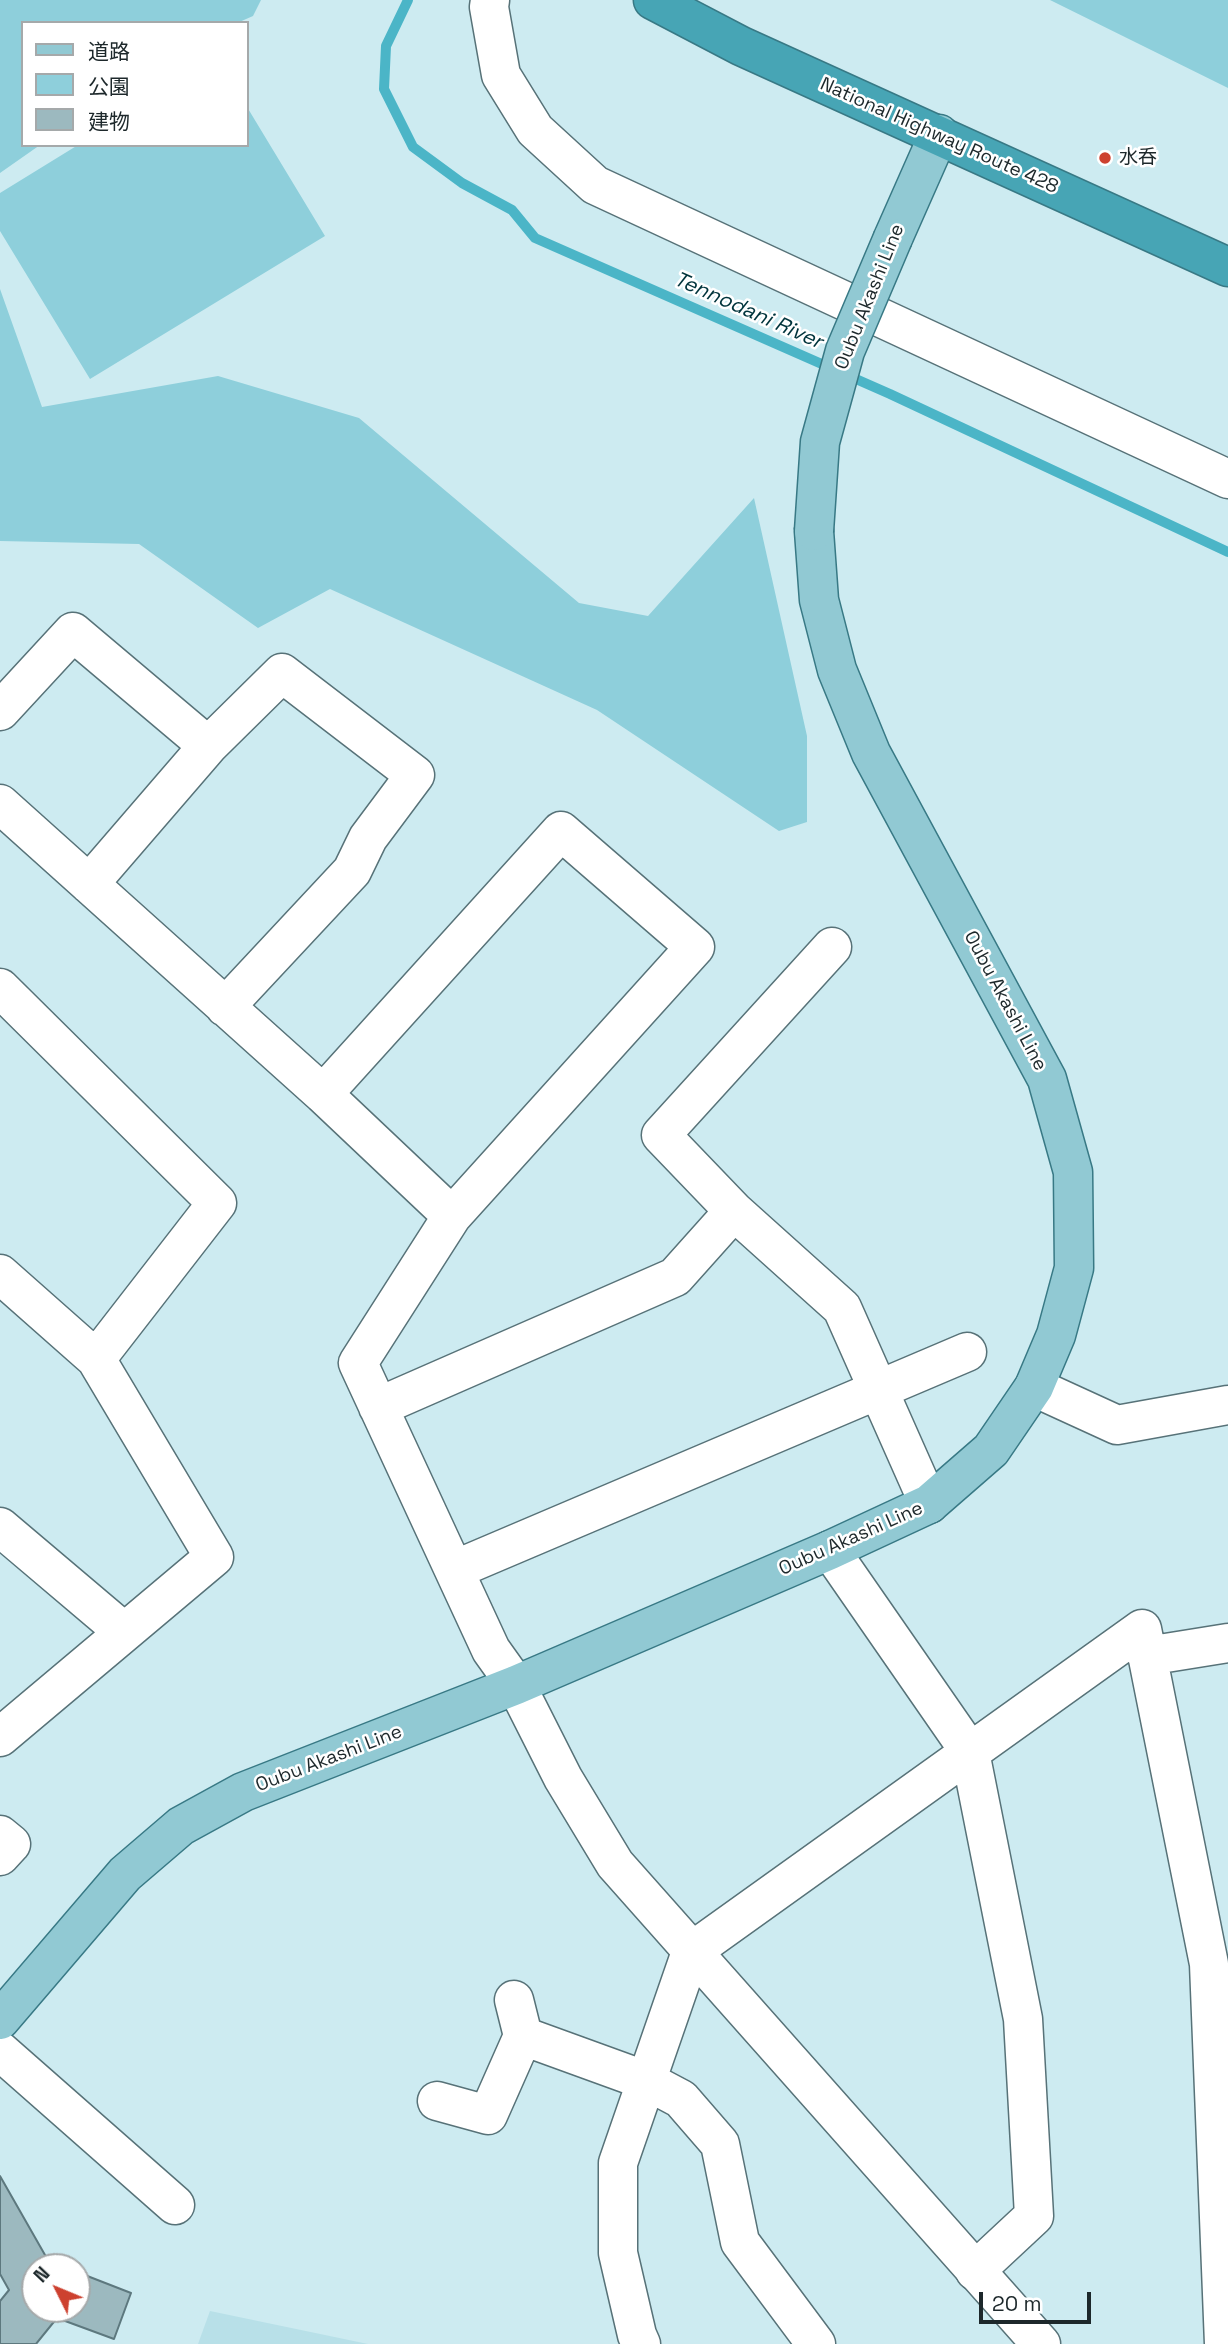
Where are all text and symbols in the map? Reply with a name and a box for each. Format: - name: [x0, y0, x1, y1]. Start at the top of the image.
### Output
- legend: [21, 21, 248, 147]
- text: 道路: [88, 38, 130, 65]
- text: 公園: [88, 73, 130, 100]
- street label: National Highway Route 428: [816, 73, 1062, 199]
- text: 建物: [88, 108, 130, 135]
- place label: 水呑: [1119, 147, 1157, 169]
- marker: 水呑: [1097, 150, 1113, 166]
- street label: Oubu Akashi Line: [830, 221, 910, 373]
- water label: Tennodani River: [670, 267, 826, 355]
- street label: Oubu Akashi Line: [959, 927, 1051, 1075]
- street label: Oubu Akashi Line: [776, 1497, 926, 1581]
- street label: Oubu Akashi Line: [253, 1721, 405, 1797]
- north arrow: [21, 2253, 91, 2323]
- text: N: [28, 2262, 55, 2288]
- scale bar: [983, 2278, 1095, 2322]
- text: 20 m: [992, 2290, 1042, 2317]

